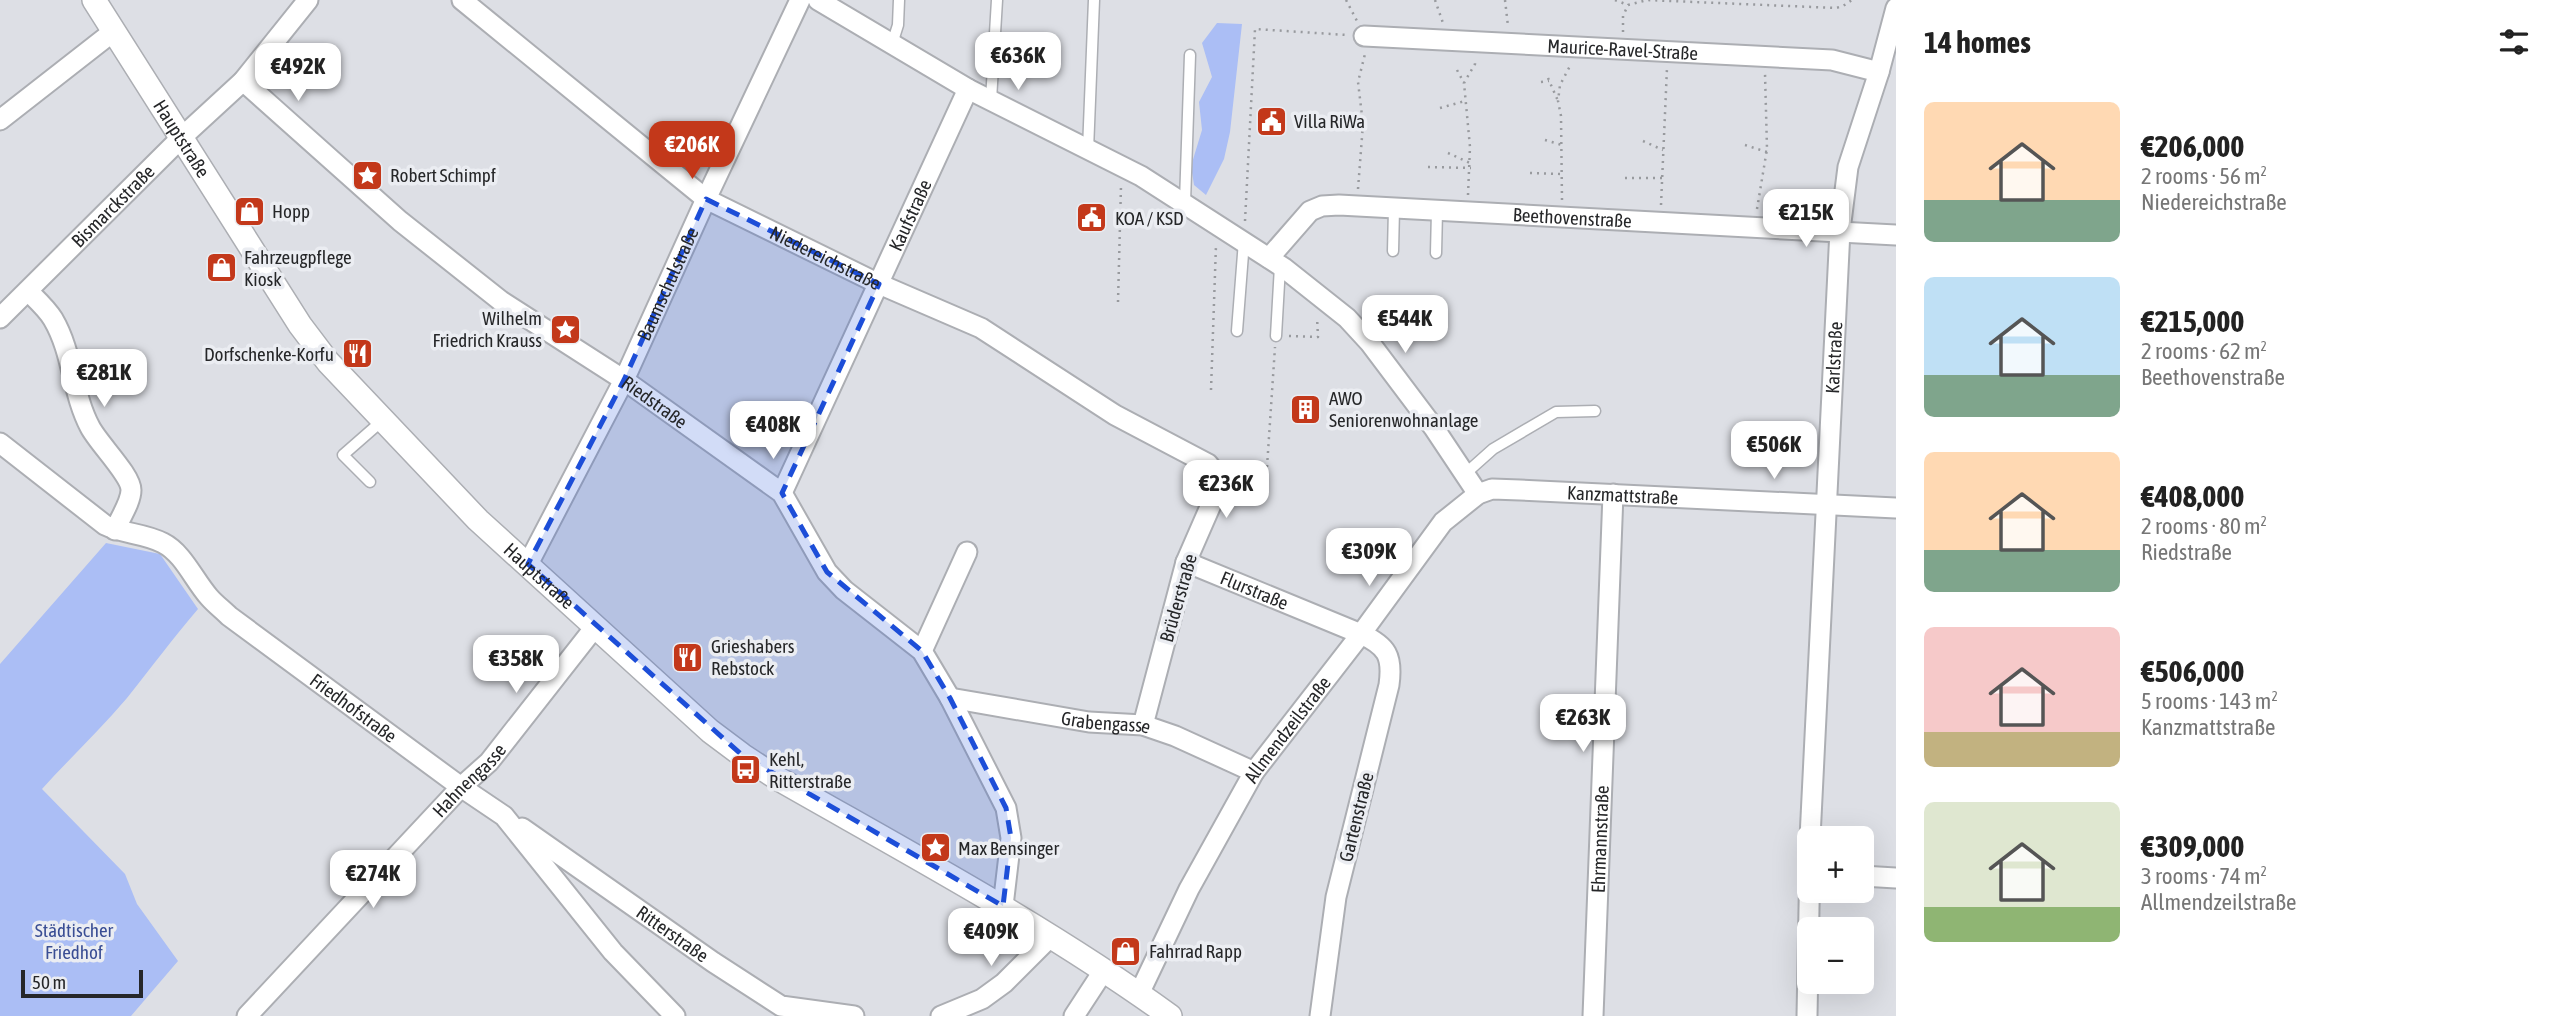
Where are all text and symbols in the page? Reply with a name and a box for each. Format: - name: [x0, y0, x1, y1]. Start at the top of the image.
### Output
- icon: filters: [2495, 23, 2533, 61]
- text: 14 homes: [1924, 25, 2031, 59]
- pin: €636K: [969, 32, 1067, 92]
- street label: Maurice-Ravel-Straße: [1547, 34, 1699, 64]
- text: €636K: [991, 42, 1045, 68]
- pin: €492K: [249, 43, 347, 103]
- text: €492K: [271, 53, 325, 79]
- street label: Hauptstraße: [149, 96, 214, 181]
- public building icon: Villa RiWa: [1254, 104, 1288, 138]
- place label: Villa RiWa: [1294, 110, 1365, 132]
- pin: €206K: [643, 122, 741, 181]
- text: €206,000: [2141, 129, 2244, 163]
- icon: home: [1980, 130, 2064, 214]
- text: €206K: [665, 131, 719, 157]
- place icon: Robert Schimpf: [350, 158, 384, 192]
- street label: Bismarckstraße: [67, 160, 159, 252]
- text: 2 rooms · 56 m²: [2141, 163, 2267, 189]
- place label: Robert Schimpf: [390, 164, 496, 186]
- street label: Kaufstraße: [884, 176, 936, 254]
- text: Niedereichstraße: [2141, 189, 2287, 215]
- pin: €215K: [1757, 190, 1855, 249]
- shop icon: Hopp: [232, 194, 266, 228]
- text: €215K: [1779, 199, 1833, 225]
- place label: Hopp: [272, 200, 310, 222]
- public building icon: KOA / KSD: [1075, 201, 1109, 235]
- street label: Beethovenstraße: [1512, 203, 1632, 232]
- place label: KOA / KSD: [1115, 207, 1184, 229]
- street label: Niedereichstraße: [767, 221, 884, 294]
- street label: Baumschulstraße: [632, 224, 703, 344]
- place label: Fahrzeugpflege Kiosk: [244, 246, 352, 290]
- shop icon: Fahrzeugpflege Kiosk: [204, 251, 238, 285]
- pin: €544K: [1356, 296, 1454, 355]
- text: €215,000: [2141, 304, 2244, 338]
- text: €544K: [1378, 305, 1432, 331]
- icon: home: [1980, 305, 2064, 389]
- place label: Wilhelm Friedrich Krauss: [432, 307, 542, 351]
- place icon: Wilhelm Friedrich Krauss: [548, 312, 582, 346]
- street label: Karlstraße: [1821, 321, 1846, 394]
- restaurant icon: Dorfschenke-Korfu: [340, 337, 374, 371]
- text: 2 rooms · 62 m²: [2141, 338, 2267, 364]
- place label: Dorfschenke-Korfu: [204, 343, 334, 365]
- pin: €281K: [55, 350, 153, 409]
- text: €281K: [77, 359, 131, 385]
- text: Beethovenstraße: [2141, 364, 2285, 390]
- street label: Riedstraße: [618, 371, 692, 433]
- place label: AWO Seniorenwohnanlage: [1329, 387, 1478, 431]
- building icon: AWO Seniorenwohnanlage: [1289, 392, 1323, 426]
- pin: €408K: [724, 402, 822, 461]
- text: €408K: [746, 411, 800, 437]
- pin: €506K: [1725, 421, 1823, 481]
- text: €506K: [1747, 431, 1801, 457]
- pin: €236K: [1177, 461, 1275, 520]
- text: €236K: [1199, 470, 1253, 496]
- text: €408,000: [2141, 479, 2244, 513]
- icon: home: [1980, 480, 2064, 564]
- street label: Kanzmattstraße: [1567, 481, 1679, 509]
- text: 2 rooms · 80 m²: [2141, 513, 2267, 539]
- pin: €309K: [1320, 528, 1418, 588]
- street label: Hauptstraße: [500, 538, 579, 613]
- text: €309K: [1342, 538, 1396, 564]
- text: Riedstraße: [2141, 539, 2232, 565]
- street label: Brüderstraße: [1155, 551, 1201, 645]
- street label: Flurstraße: [1217, 566, 1292, 614]
- place label: Grieshabers Rebstock: [711, 635, 795, 679]
- pin: €358K: [467, 636, 565, 695]
- restaurant icon: Grieshabers Rebstock: [671, 640, 705, 674]
- text: €358K: [489, 645, 543, 671]
- text: €506,000: [2141, 654, 2244, 688]
- icon: home: [1980, 655, 2064, 739]
- street label: Friedhofstraße: [306, 669, 401, 747]
- street label: Allmendzeilstraße: [1239, 672, 1335, 786]
- text: 5 rooms · 143 m²: [2141, 688, 2278, 714]
- pin: €263K: [1534, 694, 1632, 754]
- text: €263K: [1556, 704, 1610, 730]
- street label: Grabengasse: [1060, 706, 1154, 738]
- text: Kanzmattstraße: [2141, 714, 2275, 740]
- street label: Hahnengasse: [428, 739, 510, 821]
- place label: Kehl, Ritterstraße: [769, 748, 852, 792]
- bus stop icon: Kehl, Ritterstraße: [729, 753, 763, 787]
- street label: Gartenstraße: [1334, 770, 1378, 864]
- street label: Ehrmannstraße: [1587, 785, 1613, 893]
- map controls: [1797, 826, 1874, 994]
- button: +: [1797, 826, 1874, 903]
- text: €309,000: [2141, 829, 2244, 863]
- icon: home: [1980, 830, 2064, 914]
- place icon: Max Bensinger: [918, 831, 952, 865]
- place label: Max Bensinger: [958, 837, 1059, 859]
- pin: €274K: [324, 850, 422, 910]
- text: €274K: [346, 860, 400, 886]
- text: 3 rooms · 74 m²: [2141, 863, 2267, 889]
- text: Allmendzeilstraße: [2141, 889, 2296, 915]
- street label: Ritterstraße: [632, 901, 713, 966]
- pin: €409K: [942, 908, 1040, 968]
- button: −: [1797, 917, 1874, 994]
- text: €409K: [964, 918, 1018, 944]
- park label: Städtischer Friedhof: [35, 919, 114, 963]
- shop icon: Fahrrad Rapp: [1109, 934, 1143, 968]
- place label: Fahrrad Rapp: [1149, 940, 1242, 962]
- scale bar: [21, 967, 144, 999]
- text: 50 m: [32, 971, 66, 993]

